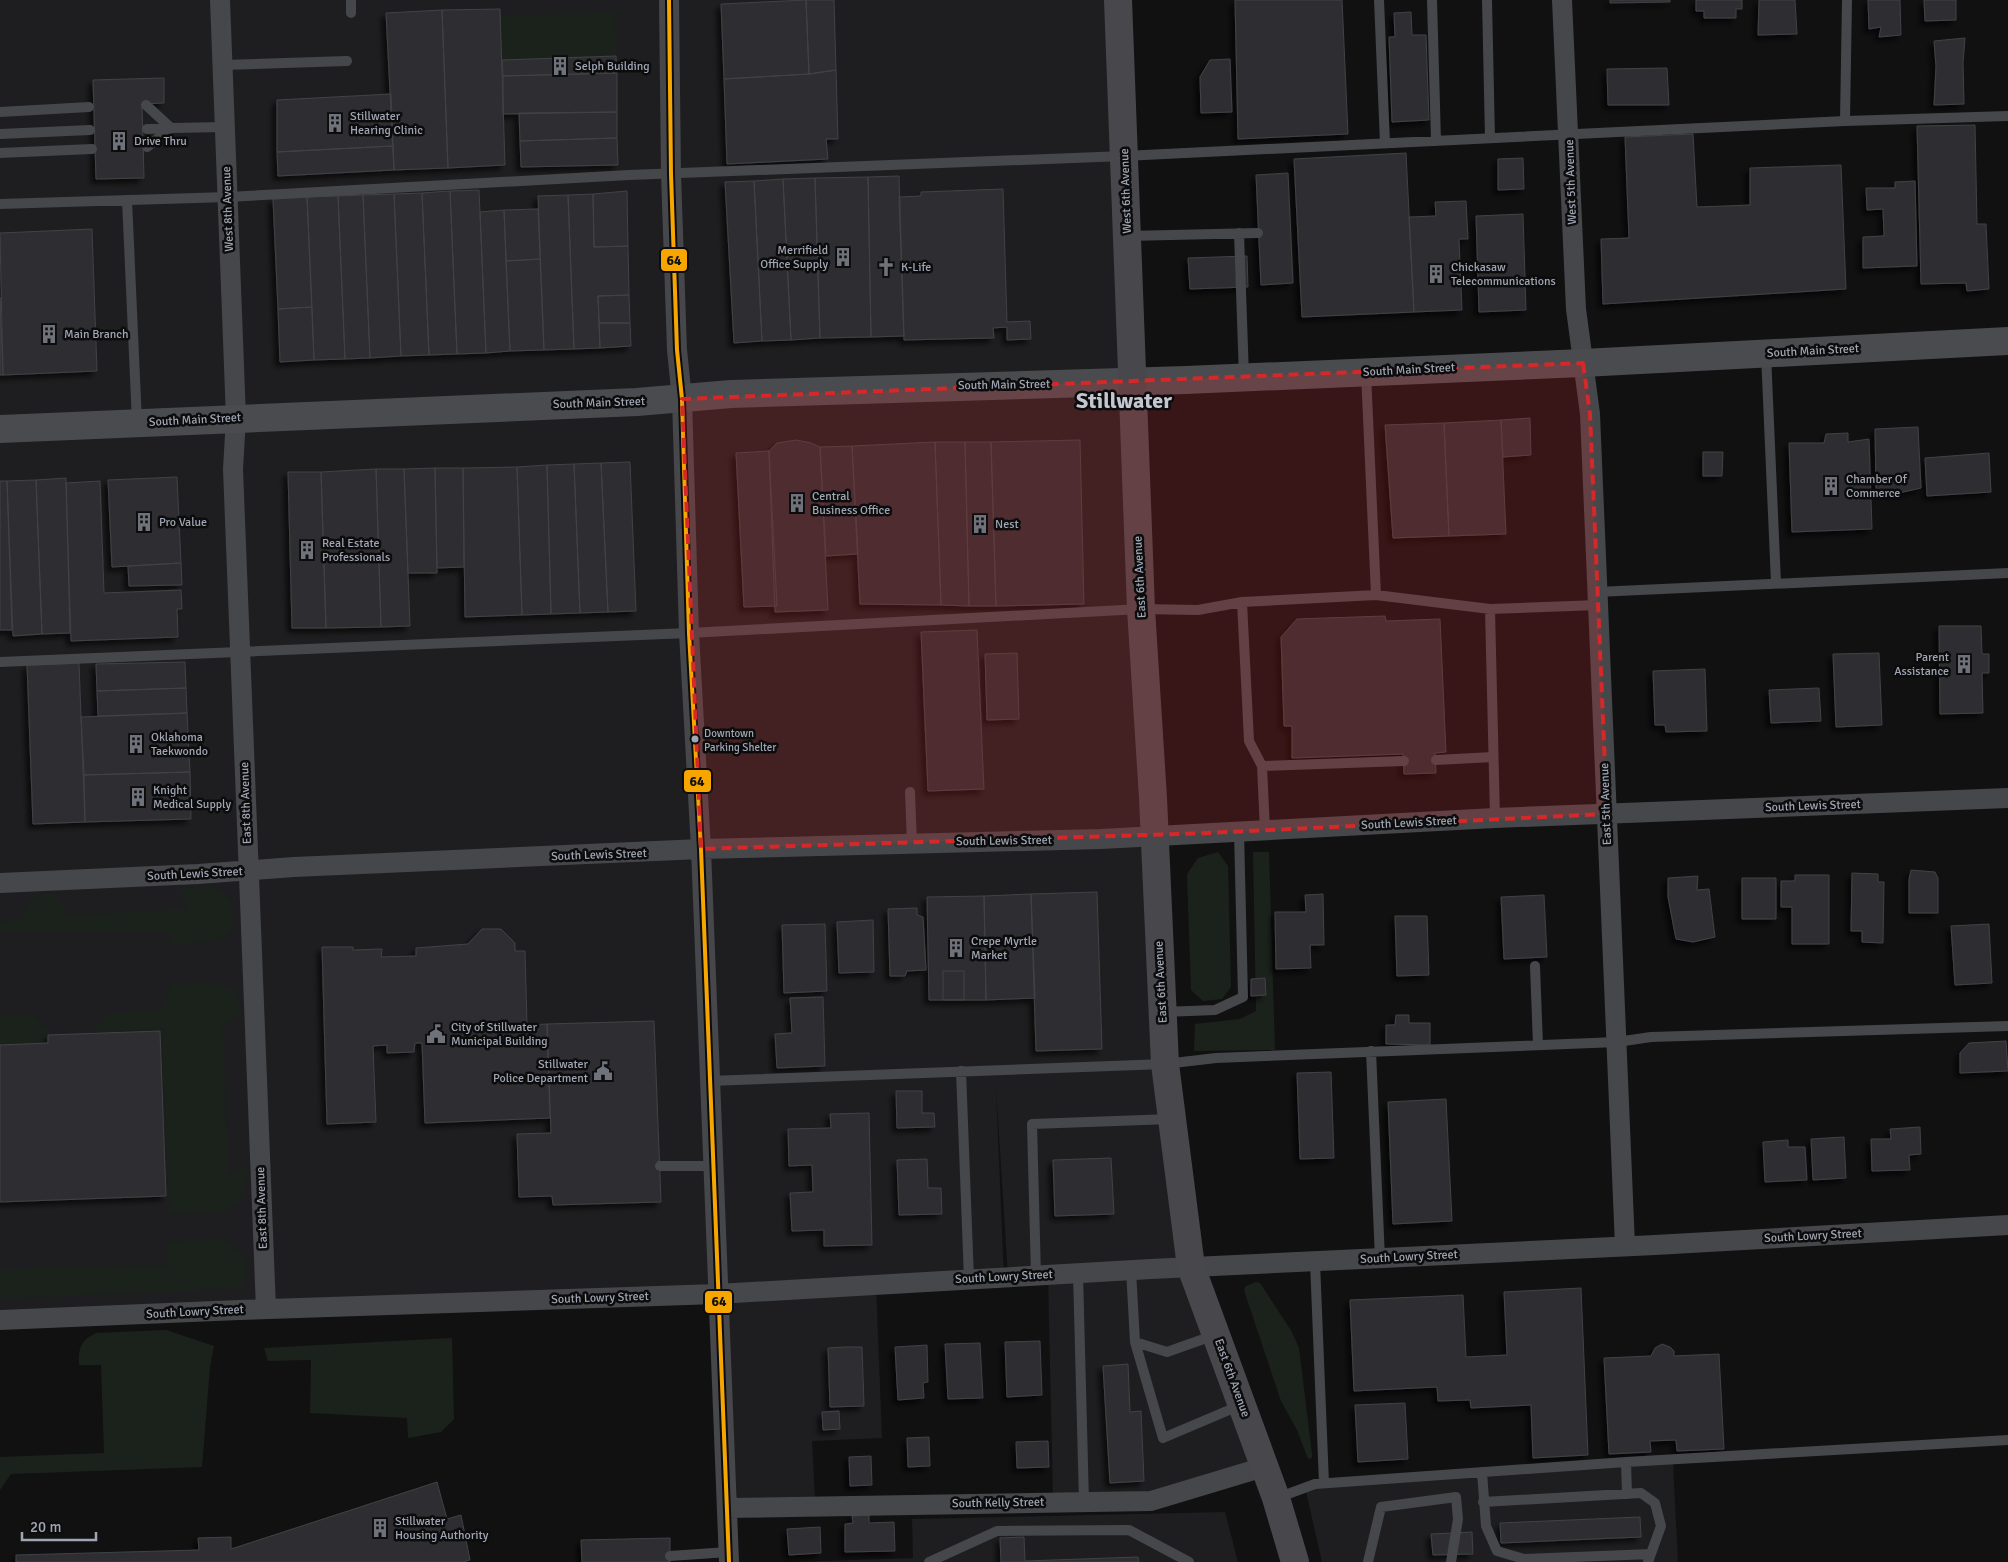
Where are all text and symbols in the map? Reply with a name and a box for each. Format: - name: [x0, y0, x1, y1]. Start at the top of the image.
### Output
- building icon: Selph Building: [549, 55, 571, 77]
- place label: Selph Building: [575, 59, 650, 74]
- place label: Stillwater Hearing Clinic: [350, 109, 423, 138]
- building icon: Stillwater Hearing Clinic: [324, 112, 346, 134]
- building icon: Drive Thru: [108, 130, 130, 152]
- place label: Drive Thru: [134, 134, 187, 149]
- street label: West 5th Avenue: [1562, 139, 1580, 225]
- street label: West 6th Avenue: [1117, 148, 1135, 234]
- street label: West 8th Avenue: [219, 166, 237, 252]
- place label: Merrifield Office Supply: [760, 243, 828, 272]
- building icon: Merrifield Office Supply: [832, 246, 854, 268]
- line badge: 64: [660, 248, 688, 272]
- text: 64: [666, 252, 682, 269]
- church icon: K-Life: [875, 256, 897, 278]
- place label: K-Life: [901, 260, 931, 275]
- place label: Chickasaw Telecommunications: [1451, 260, 1556, 289]
- building icon: Chickasaw Telecommunications: [1425, 263, 1447, 285]
- building icon: Main Branch: [38, 323, 60, 345]
- place label: Main Branch: [64, 327, 128, 342]
- street label: South Main Street: [1766, 341, 1860, 361]
- street label: South Main Street: [1362, 360, 1456, 380]
- street label: South Main Street: [958, 377, 1050, 393]
- district label: Stillwater: [1076, 387, 1172, 414]
- street label: South Main Street: [553, 394, 645, 412]
- street label: South Main Street: [148, 410, 242, 430]
- place label: Chamber Of Commerce: [1846, 472, 1908, 501]
- building icon: Chamber Of Commerce: [1820, 475, 1842, 497]
- place label: Central Business Office: [812, 489, 890, 518]
- building icon: Central Business Office: [786, 492, 808, 514]
- building icon: Pro Value: [133, 511, 155, 533]
- building icon: Nest: [969, 513, 991, 535]
- place label: Pro Value: [159, 515, 207, 530]
- place label: Nest: [995, 517, 1019, 532]
- place label: Real Estate Professionals: [322, 536, 390, 565]
- street label: East 6th Avenue: [1130, 536, 1150, 618]
- building icon: Real Estate Professionals: [296, 539, 318, 561]
- place label: Parent Assistance: [1894, 650, 1949, 679]
- building icon: Parent Assistance: [1953, 653, 1975, 675]
- place label: Downtown Parking Shelter: [704, 727, 776, 754]
- place label: Oklahoma Taekwondo: [151, 730, 208, 759]
- building icon: Oklahoma Taekwondo: [125, 733, 147, 755]
- marker: Downtown Parking Shelter: [690, 734, 700, 744]
- street label: East 8th Avenue: [237, 762, 255, 844]
- street label: East 5th Avenue: [1597, 763, 1615, 845]
- line badge: 64: [683, 769, 712, 793]
- text: 64: [689, 773, 705, 790]
- place label: Knight Medical Supply: [153, 783, 231, 812]
- building icon: Knight Medical Supply: [127, 786, 149, 808]
- street label: South Lewis Street: [1765, 797, 1861, 815]
- street label: South Lewis Street: [1361, 813, 1457, 833]
- street label: South Lewis Street: [956, 833, 1052, 849]
- street label: South Lewis Street: [551, 846, 647, 864]
- street label: South Lewis Street: [147, 864, 243, 884]
- place label: Crepe Myrtle Market: [971, 934, 1037, 963]
- building icon: Crepe Myrtle Market: [945, 937, 967, 959]
- street label: East 6th Avenue: [1151, 941, 1171, 1023]
- place label: City of Stillwater Municipal Building: [451, 1020, 548, 1049]
- public building icon: City of Stillwater Municipal Building: [425, 1023, 447, 1045]
- place label: Stillwater Police Department: [493, 1057, 589, 1086]
- public building icon: Stillwater Police Department: [592, 1060, 614, 1082]
- street label: East 8th Avenue: [253, 1167, 271, 1249]
- street label: South Lowry Street: [1764, 1226, 1862, 1246]
- street label: South Lowry Street: [1360, 1247, 1458, 1267]
- street label: South Lowry Street: [955, 1267, 1053, 1287]
- street label: South Lowry Street: [551, 1289, 649, 1307]
- line badge: 64: [704, 1290, 733, 1314]
- text: 64: [711, 1293, 727, 1310]
- street label: South Lowry Street: [146, 1302, 244, 1322]
- street label: East 6th Avenue: [1211, 1337, 1253, 1419]
- street label: South Kelly Street: [952, 1495, 1044, 1511]
- scale bar: [22, 1510, 96, 1542]
- place label: Stillwater Housing Authority: [395, 1514, 489, 1543]
- building icon: Stillwater Housing Authority: [369, 1517, 391, 1539]
- text: 20 m: [30, 1518, 61, 1536]

